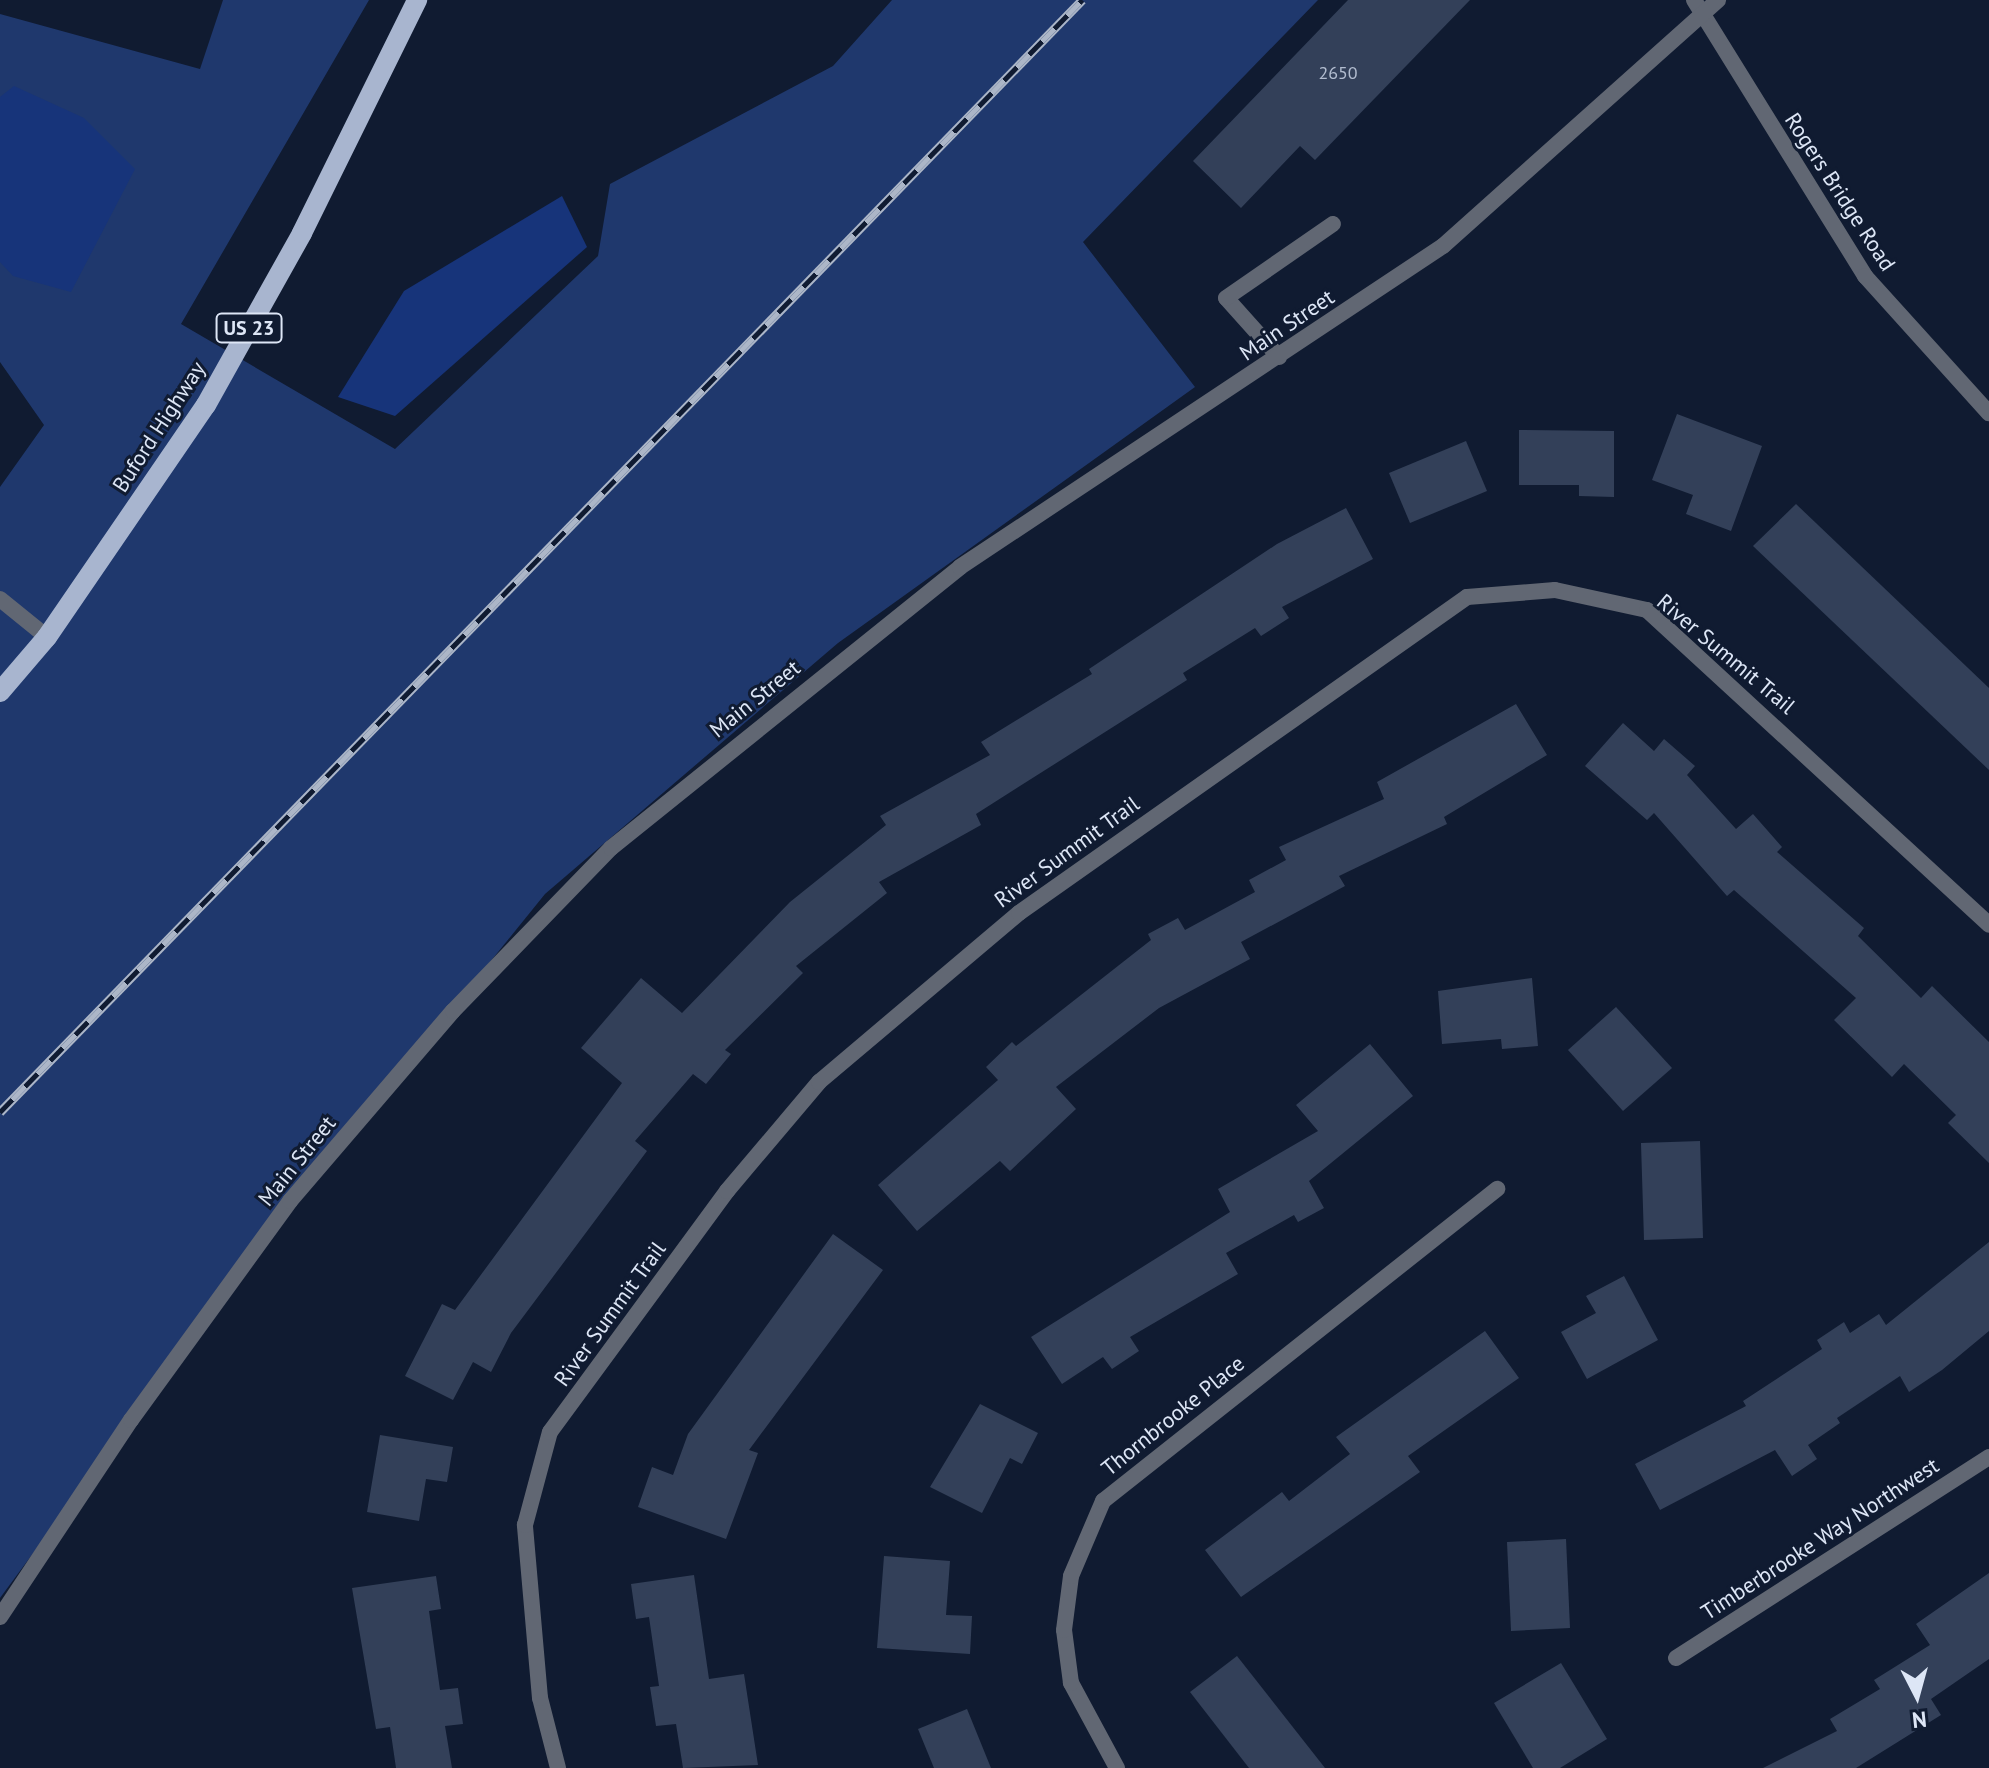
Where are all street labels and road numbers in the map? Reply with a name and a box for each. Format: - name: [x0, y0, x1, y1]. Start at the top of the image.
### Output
- street label: Rogers Bridge Road: [1779, 108, 1901, 276]
- street label: Main Street: [1235, 284, 1339, 366]
- road number: US 23: [215, 312, 283, 344]
- street label: Buford Highway: [107, 357, 211, 497]
- street label: River Summit Trail: [1651, 588, 1801, 720]
- street label: Main Street: [705, 655, 805, 743]
- street label: River Summit Trail: [989, 790, 1145, 914]
- street label: Main Street: [253, 1111, 341, 1211]
- street label: River Summit Trail: [548, 1236, 672, 1392]
- street label: Thornbrooke Place: [1096, 1350, 1250, 1482]
- street label: Timberbrooke Way Northwest: [1696, 1452, 1944, 1626]

